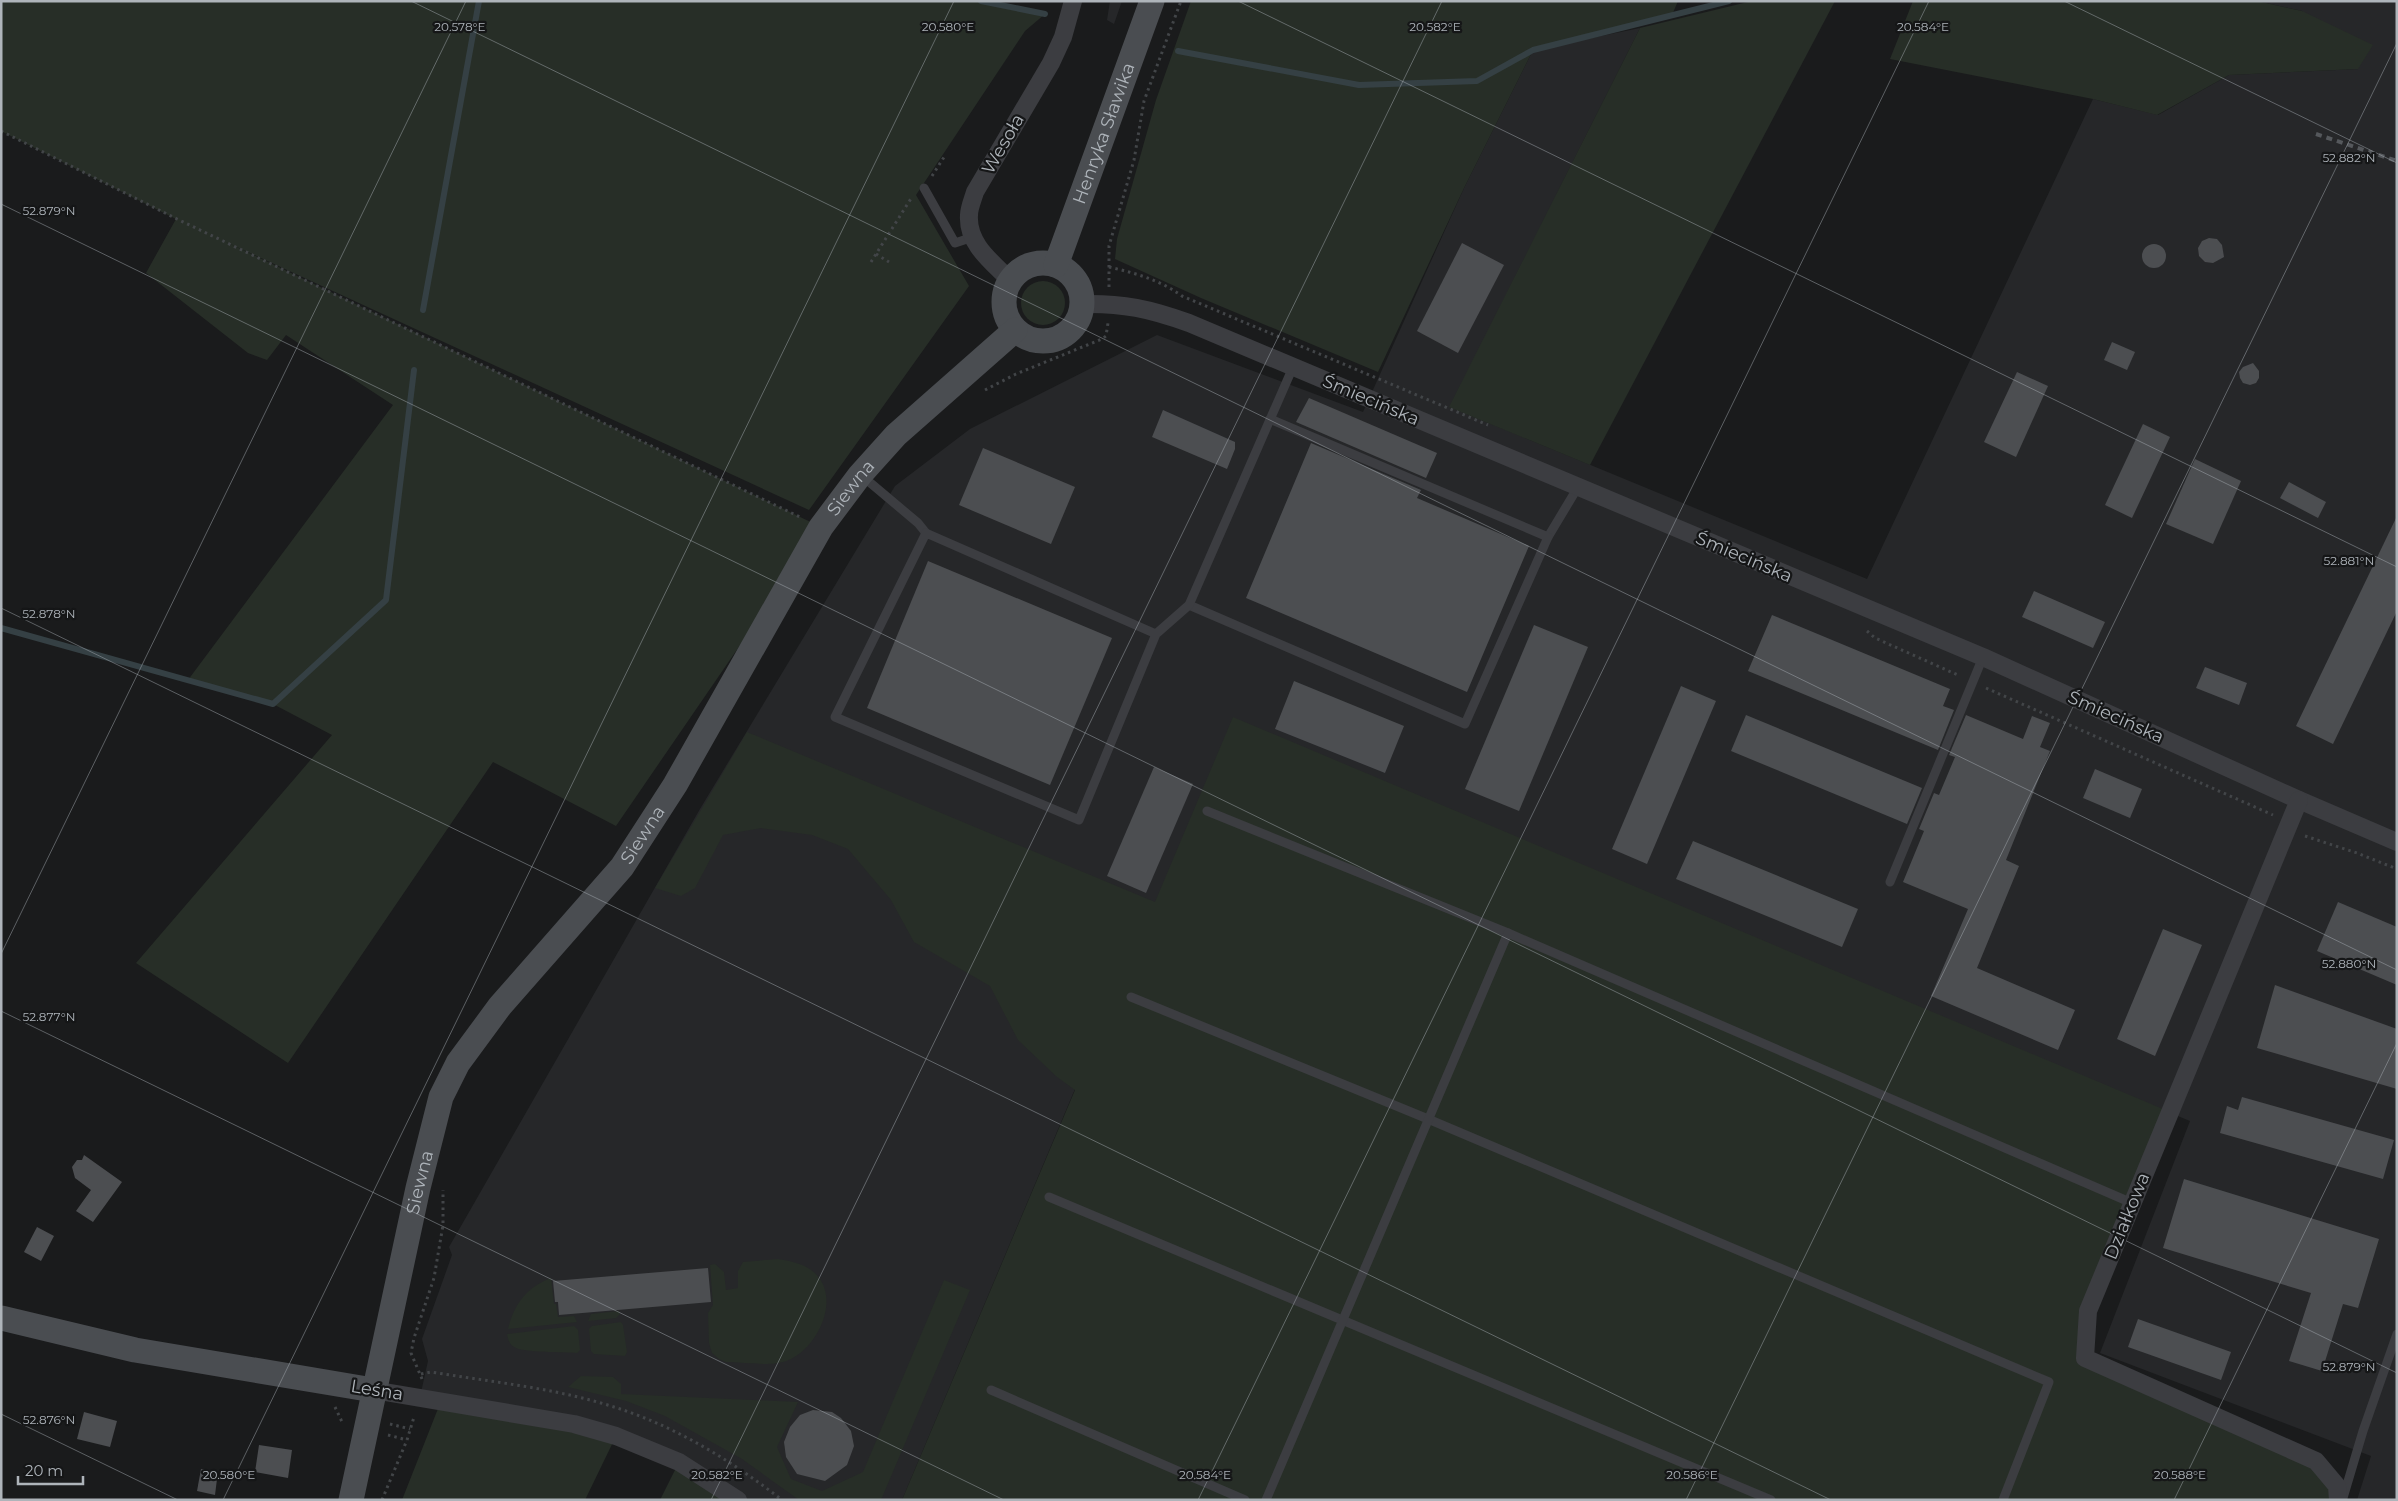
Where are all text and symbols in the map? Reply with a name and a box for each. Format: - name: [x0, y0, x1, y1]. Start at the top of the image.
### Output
- text: 20.578°E: [434, 19, 486, 34]
- text: 20.580°E: [922, 19, 974, 34]
- text: 20.582°E: [1409, 19, 1461, 34]
- text: 20.584°E: [1897, 19, 1949, 34]
- street label: Henryka Sławika: [1068, 60, 1140, 207]
- street label: Wesoła: [977, 110, 1029, 178]
- text: 52.882°N: [2322, 150, 2376, 165]
- text: 52.879°N: [22, 203, 76, 218]
- street label: Śmiecińska: [1319, 370, 1423, 430]
- street label: Siewna: [822, 455, 879, 520]
- street label: Śmiecińska: [1692, 527, 1796, 587]
- text: 52.881°N: [2324, 553, 2374, 568]
- text: 52.878°N: [22, 606, 76, 621]
- street label: Śmiecińska: [2065, 686, 2167, 748]
- street label: Siewna: [616, 801, 670, 868]
- text: 52.880°N: [2322, 956, 2376, 971]
- text: 52.877°N: [23, 1009, 75, 1024]
- street label: Siewna: [402, 1148, 438, 1216]
- street label: Działkowa: [2100, 1169, 2154, 1263]
- text: 52.879°N: [2322, 1359, 2376, 1374]
- street label: Leśna: [349, 1375, 405, 1405]
- text: 52.876°N: [23, 1412, 75, 1427]
- scale bar: [18, 1454, 82, 1486]
- text: 20 m: [25, 1461, 63, 1480]
- text: 20.580°E: [203, 1467, 255, 1482]
- text: 20.582°E: [691, 1467, 743, 1482]
- text: 20.584°E: [1179, 1467, 1231, 1482]
- text: 20.586°E: [1666, 1467, 1718, 1482]
- text: 20.588°E: [2154, 1467, 2206, 1482]

